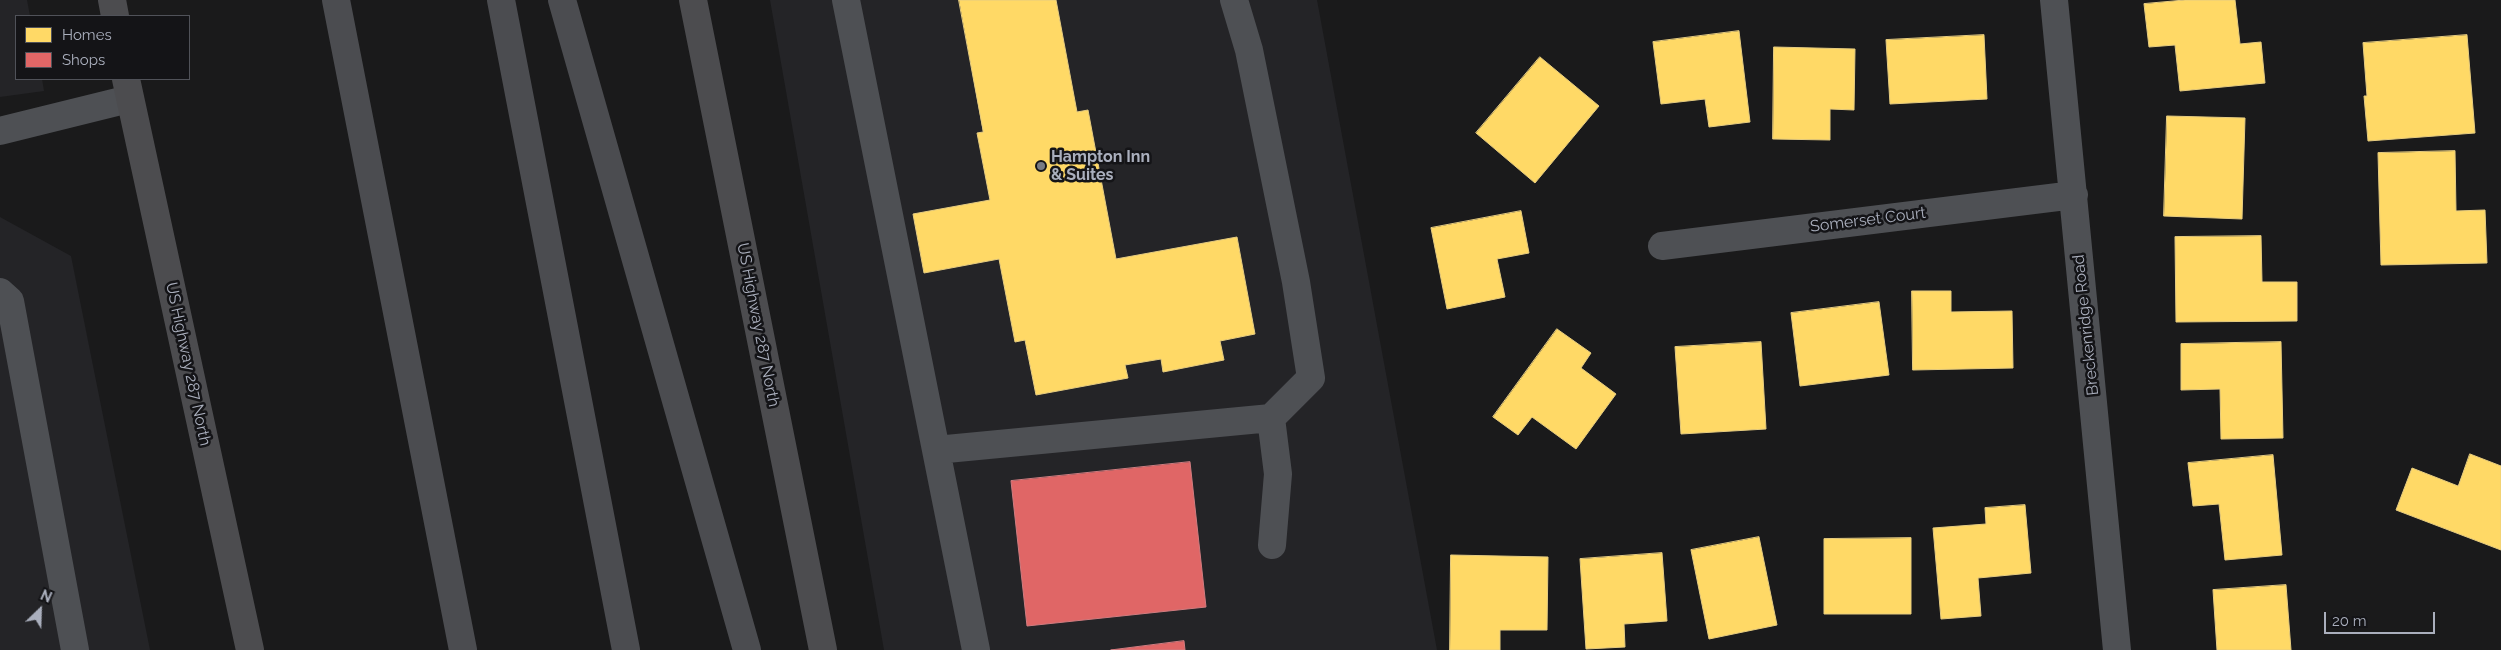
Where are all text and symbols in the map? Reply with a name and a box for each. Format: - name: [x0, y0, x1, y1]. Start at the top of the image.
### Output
- legend: [15, 15, 190, 80]
- text: Homes: [62, 26, 112, 44]
- text: Shops: [62, 51, 105, 69]
- place label: Hampton Inn & Suites: [1051, 147, 1150, 185]
- marker: Hampton Inn & Suites: [1035, 160, 1047, 172]
- street label: Somerset Court: [1809, 203, 1927, 237]
- street label: US Highway 287 North: [733, 241, 783, 409]
- street label: Breckenridge Road: [2069, 254, 2103, 396]
- street label: US Highway 287 North: [161, 280, 215, 448]
- north arrow: [15, 585, 65, 635]
- text: N: [38, 587, 54, 606]
- scale bar: [2326, 602, 2437, 634]
- text: 20 m: [2332, 612, 2367, 630]

